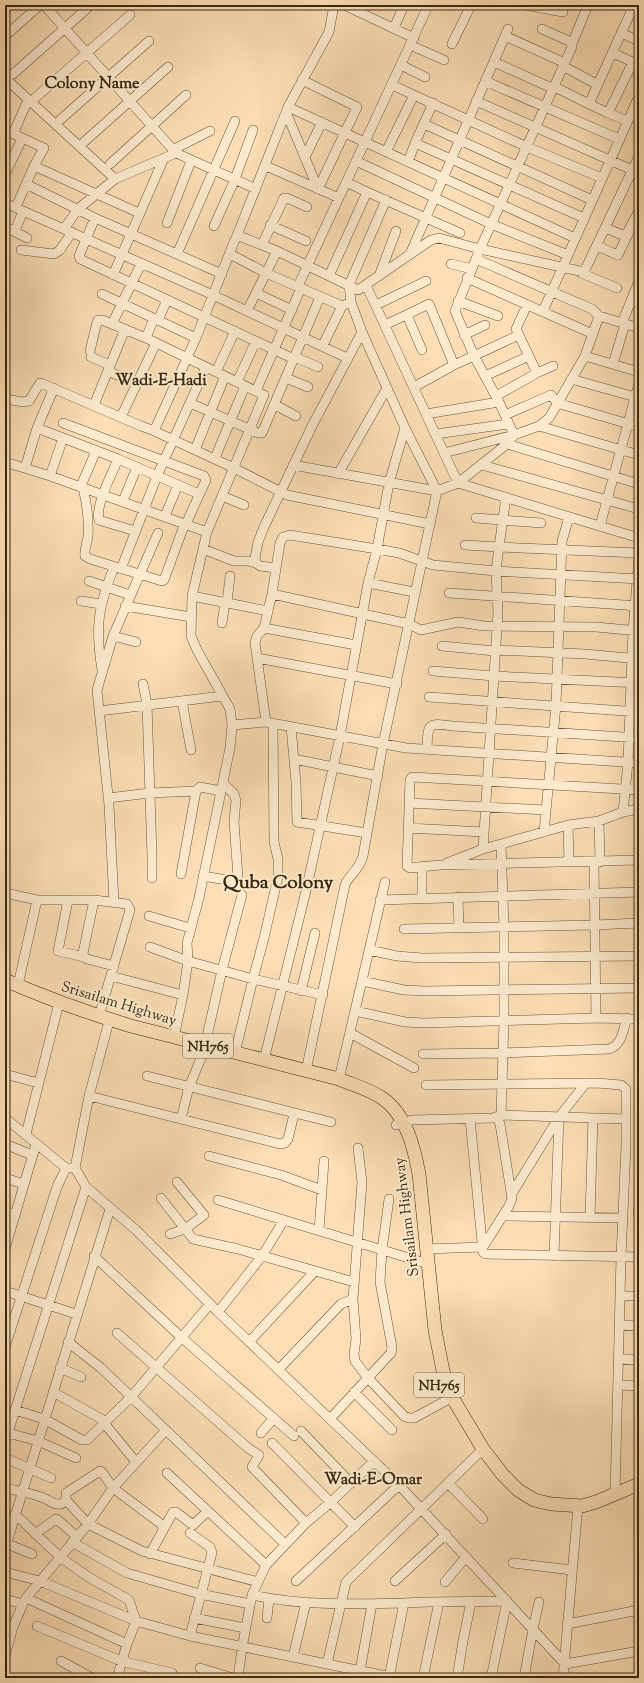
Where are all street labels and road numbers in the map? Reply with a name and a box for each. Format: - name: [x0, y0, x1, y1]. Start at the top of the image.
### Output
- street label: Srisailam Highway: [58, 977, 180, 1032]
- road number: NH765: [183, 1034, 233, 1058]
- street label: Srisailam Highway: [390, 1155, 425, 1278]
- road number: NH765: [414, 1373, 464, 1397]

